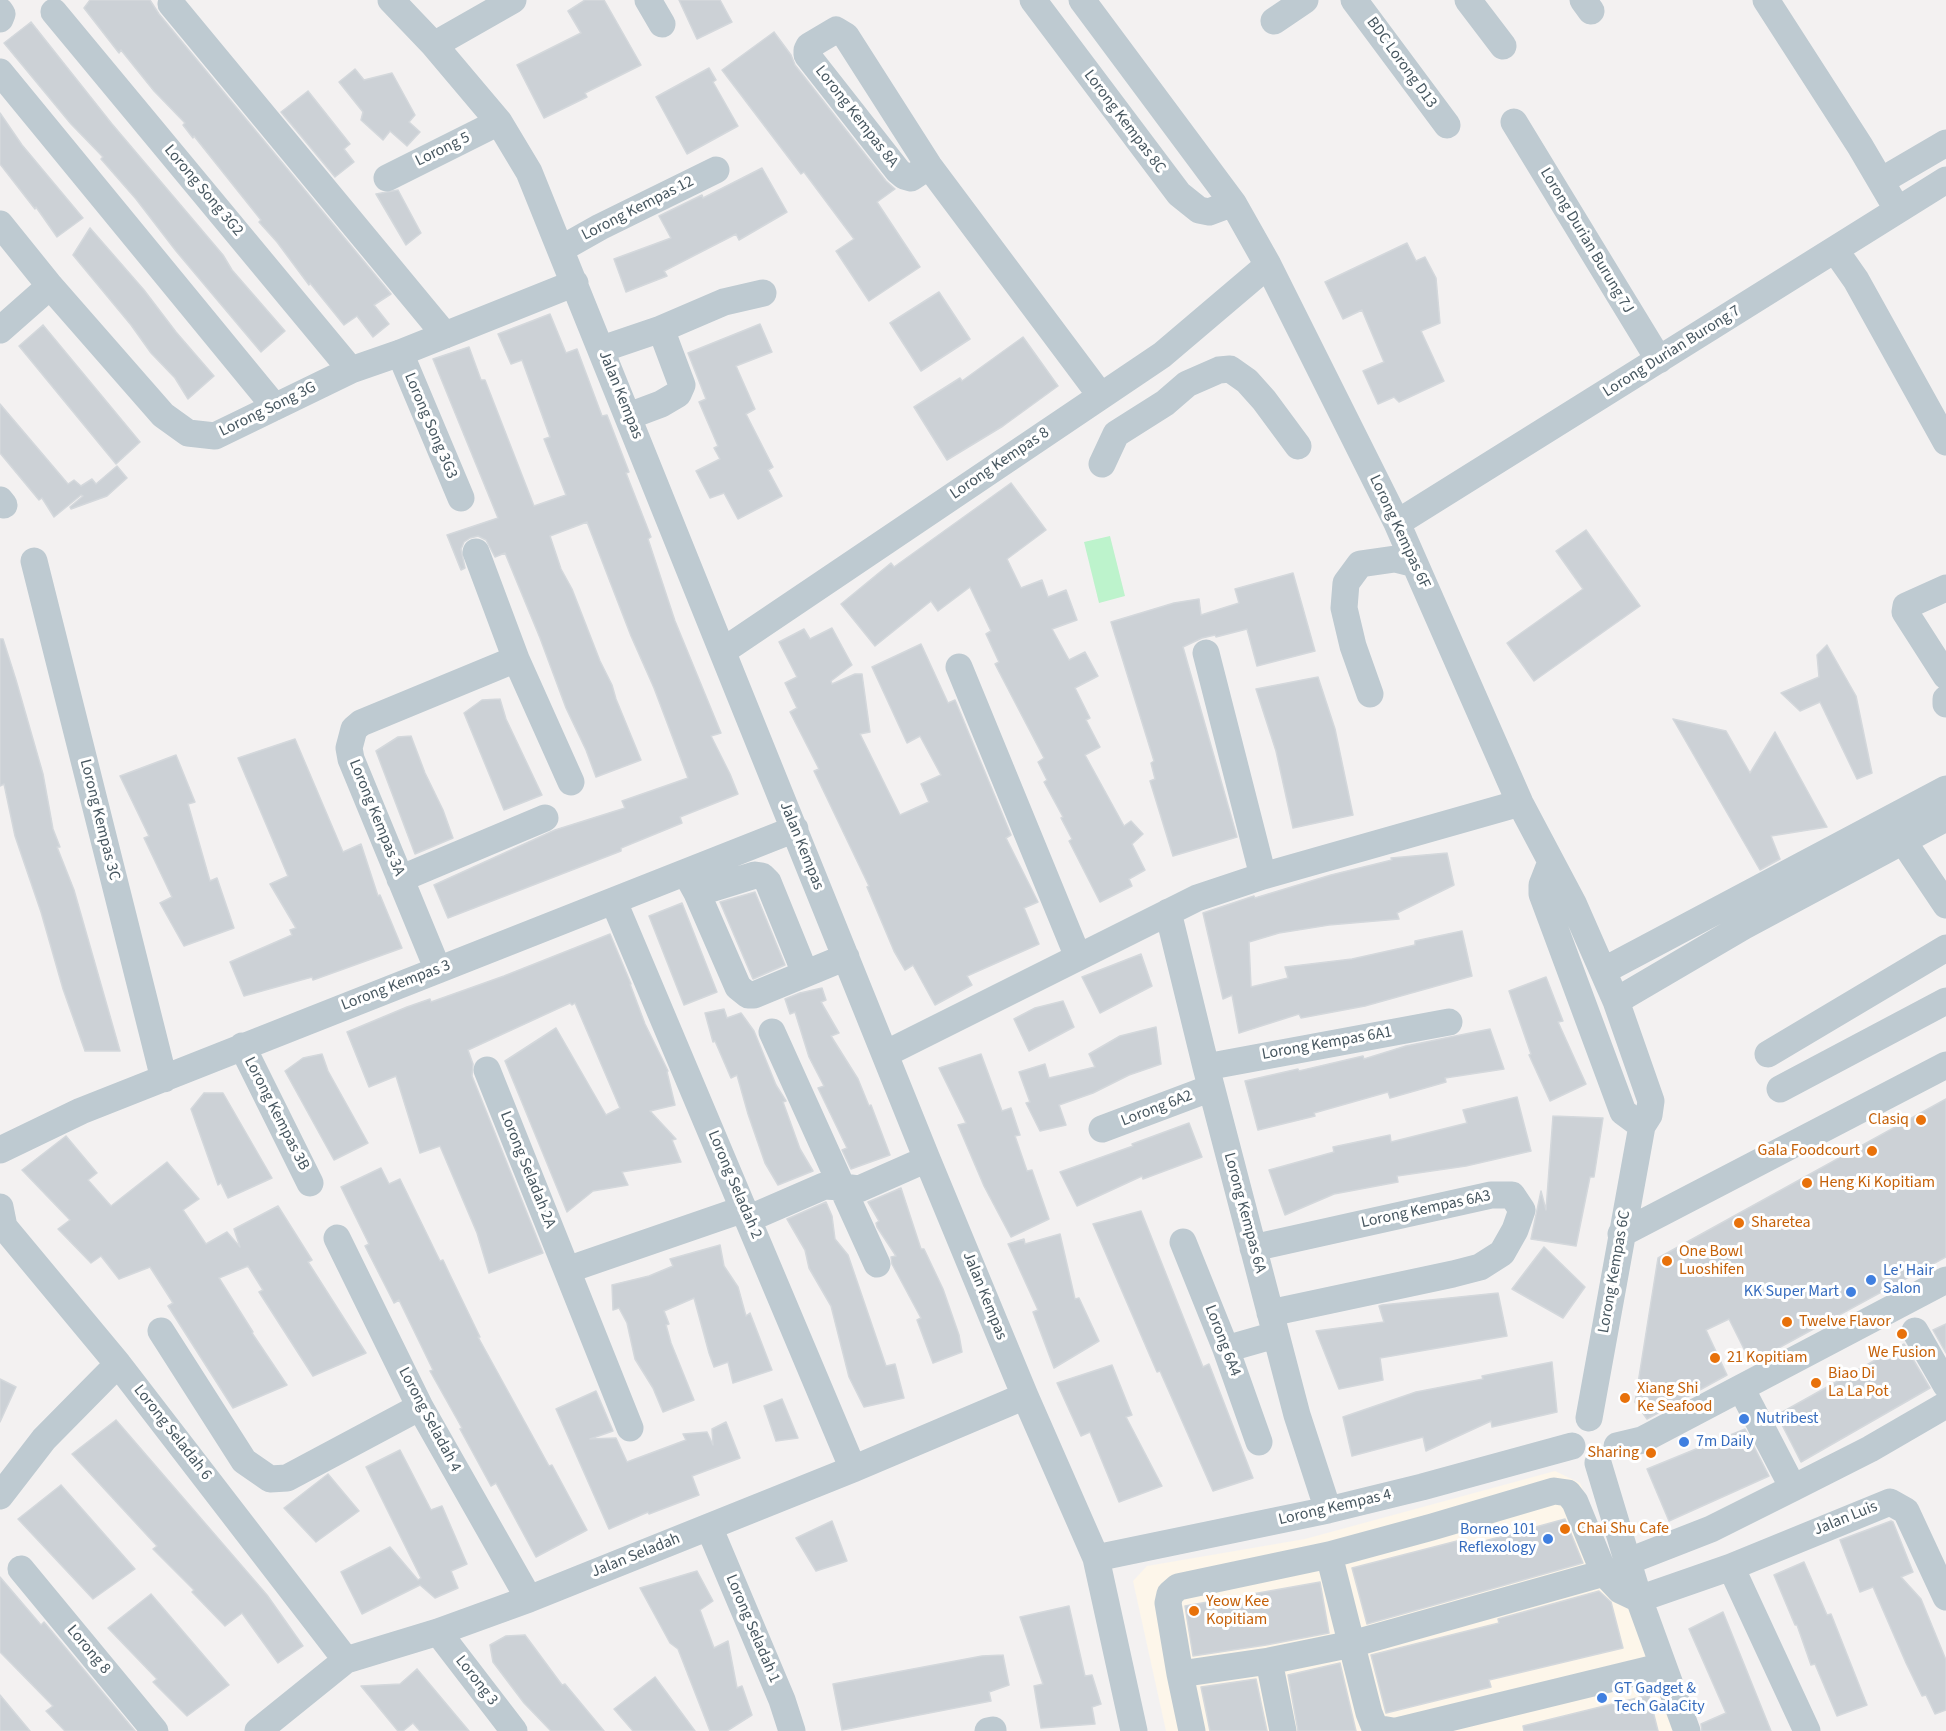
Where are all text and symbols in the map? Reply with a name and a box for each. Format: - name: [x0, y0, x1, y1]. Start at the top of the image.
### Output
- street label: BDC Lorong D13: [1362, 14, 1440, 112]
- street label: Lorong Kempas 8A: [810, 62, 902, 172]
- street label: Lorong Kempas 8C: [1079, 67, 1169, 177]
- street label: Lorong 5: [413, 129, 473, 171]
- street label: Lorong Song 3G2: [159, 141, 247, 241]
- street label: Lorong Durian Burung 7J: [1535, 165, 1637, 317]
- street label: Lorong Kempas 12: [579, 172, 697, 246]
- street label: Lorong Durian Burong 7: [1600, 302, 1744, 402]
- street label: Jalan Kempas: [594, 348, 646, 442]
- street label: Lorong Song 3G3: [399, 370, 461, 482]
- street label: Lorong Song 3G: [216, 378, 320, 442]
- street label: Lorong Kempas 8: [947, 424, 1053, 504]
- street label: Lorong Kempas 6F: [1364, 472, 1434, 592]
- street label: Lorong Kempas 3C: [75, 757, 123, 883]
- street label: Lorong Kempas 3A: [344, 757, 408, 879]
- street label: Jalan Kempas: [775, 799, 827, 893]
- street label: Lorong Kempas 3: [339, 956, 453, 1016]
- street label: Lorong Kempas 6A1: [1260, 1023, 1394, 1065]
- street label: Lorong Kempas 3B: [239, 1054, 313, 1174]
- street label: Lorong 6A2: [1119, 1087, 1195, 1131]
- street label: Lorong Seladah 2A: [495, 1109, 559, 1231]
- place label: Clasiq: [1868, 1110, 1909, 1130]
- marker: Clasiq: [1914, 1113, 1928, 1127]
- street label: Lorong Seladah 2: [703, 1128, 765, 1242]
- place label: Gala Foodcourt: [1758, 1141, 1860, 1161]
- marker: Gala Foodcourt: [1865, 1144, 1879, 1158]
- street label: Lorong Kempas 6A: [1219, 1151, 1269, 1275]
- place label: Heng Ki Kopitiam: [1819, 1173, 1935, 1193]
- marker: Heng Ki Kopitiam: [1800, 1176, 1814, 1190]
- street label: Lorong Kempas 6A3: [1359, 1187, 1493, 1233]
- street label: Lorong Kempas 6C: [1595, 1209, 1635, 1335]
- place label: Sharetea: [1751, 1213, 1810, 1233]
- marker: Sharetea: [1732, 1216, 1746, 1230]
- place label: One Bowl Luoshifen: [1679, 1242, 1745, 1280]
- street label: Jalan Kempas: [958, 1249, 1010, 1343]
- marker: One Bowl Luoshifen: [1660, 1254, 1674, 1268]
- place label: Le' Hair Salon: [1883, 1261, 1934, 1299]
- marker: Le' Hair Salon: [1864, 1273, 1878, 1287]
- place label: KK Super Mart: [1744, 1282, 1839, 1302]
- marker: KK Super Mart: [1844, 1285, 1858, 1299]
- street label: Lorong 6A4: [1200, 1303, 1244, 1379]
- place label: Twelve Flavor: [1799, 1312, 1891, 1332]
- marker: Twelve Flavor: [1780, 1315, 1794, 1329]
- marker: We Fusion: [1895, 1327, 1909, 1341]
- place label: We Fusion: [1868, 1343, 1936, 1363]
- place label: 21 Kopitiam: [1727, 1348, 1807, 1368]
- marker: 21 Kopitiam: [1708, 1351, 1722, 1365]
- street label: Lorong Seladah 4: [393, 1364, 465, 1476]
- place label: Biao Di La La Pot: [1828, 1364, 1889, 1402]
- marker: Biao Di La La Pot: [1809, 1376, 1823, 1390]
- place label: Xiang Shi Ke Seafood: [1637, 1379, 1712, 1417]
- street label: Lorong Seladah 6: [129, 1381, 215, 1485]
- marker: Xiang Shi Ke Seafood: [1618, 1391, 1632, 1405]
- place label: Nutribest: [1756, 1409, 1819, 1429]
- marker: Nutribest: [1737, 1412, 1751, 1426]
- place label: 7m Daily: [1696, 1432, 1754, 1452]
- marker: 7m Daily: [1677, 1435, 1691, 1449]
- place label: Sharing: [1587, 1443, 1639, 1463]
- marker: Sharing: [1644, 1446, 1658, 1460]
- street label: Lorong Kempas 4: [1277, 1486, 1393, 1530]
- street label: Jalan Luis: [1811, 1498, 1881, 1540]
- place label: Chai Shu Cafe: [1577, 1519, 1669, 1539]
- place label: Borneo 101 Reflexology: [1459, 1520, 1536, 1558]
- marker: Chai Shu Cafe: [1558, 1522, 1572, 1536]
- street label: Jalan Seladah: [589, 1529, 683, 1583]
- marker: Borneo 101 Reflexology: [1541, 1532, 1555, 1546]
- street label: Lorong Seladah 1: [721, 1572, 783, 1686]
- place label: Yeow Kee Kopitiam: [1206, 1592, 1269, 1630]
- marker: Yeow Kee Kopitiam: [1187, 1604, 1201, 1618]
- street label: Lorong 8: [62, 1622, 114, 1678]
- street label: Lorong 3: [450, 1652, 502, 1710]
- place label: GT Gadget & Tech GalaCity: [1614, 1679, 1705, 1717]
- marker: GT Gadget & Tech GalaCity: [1595, 1691, 1609, 1705]

